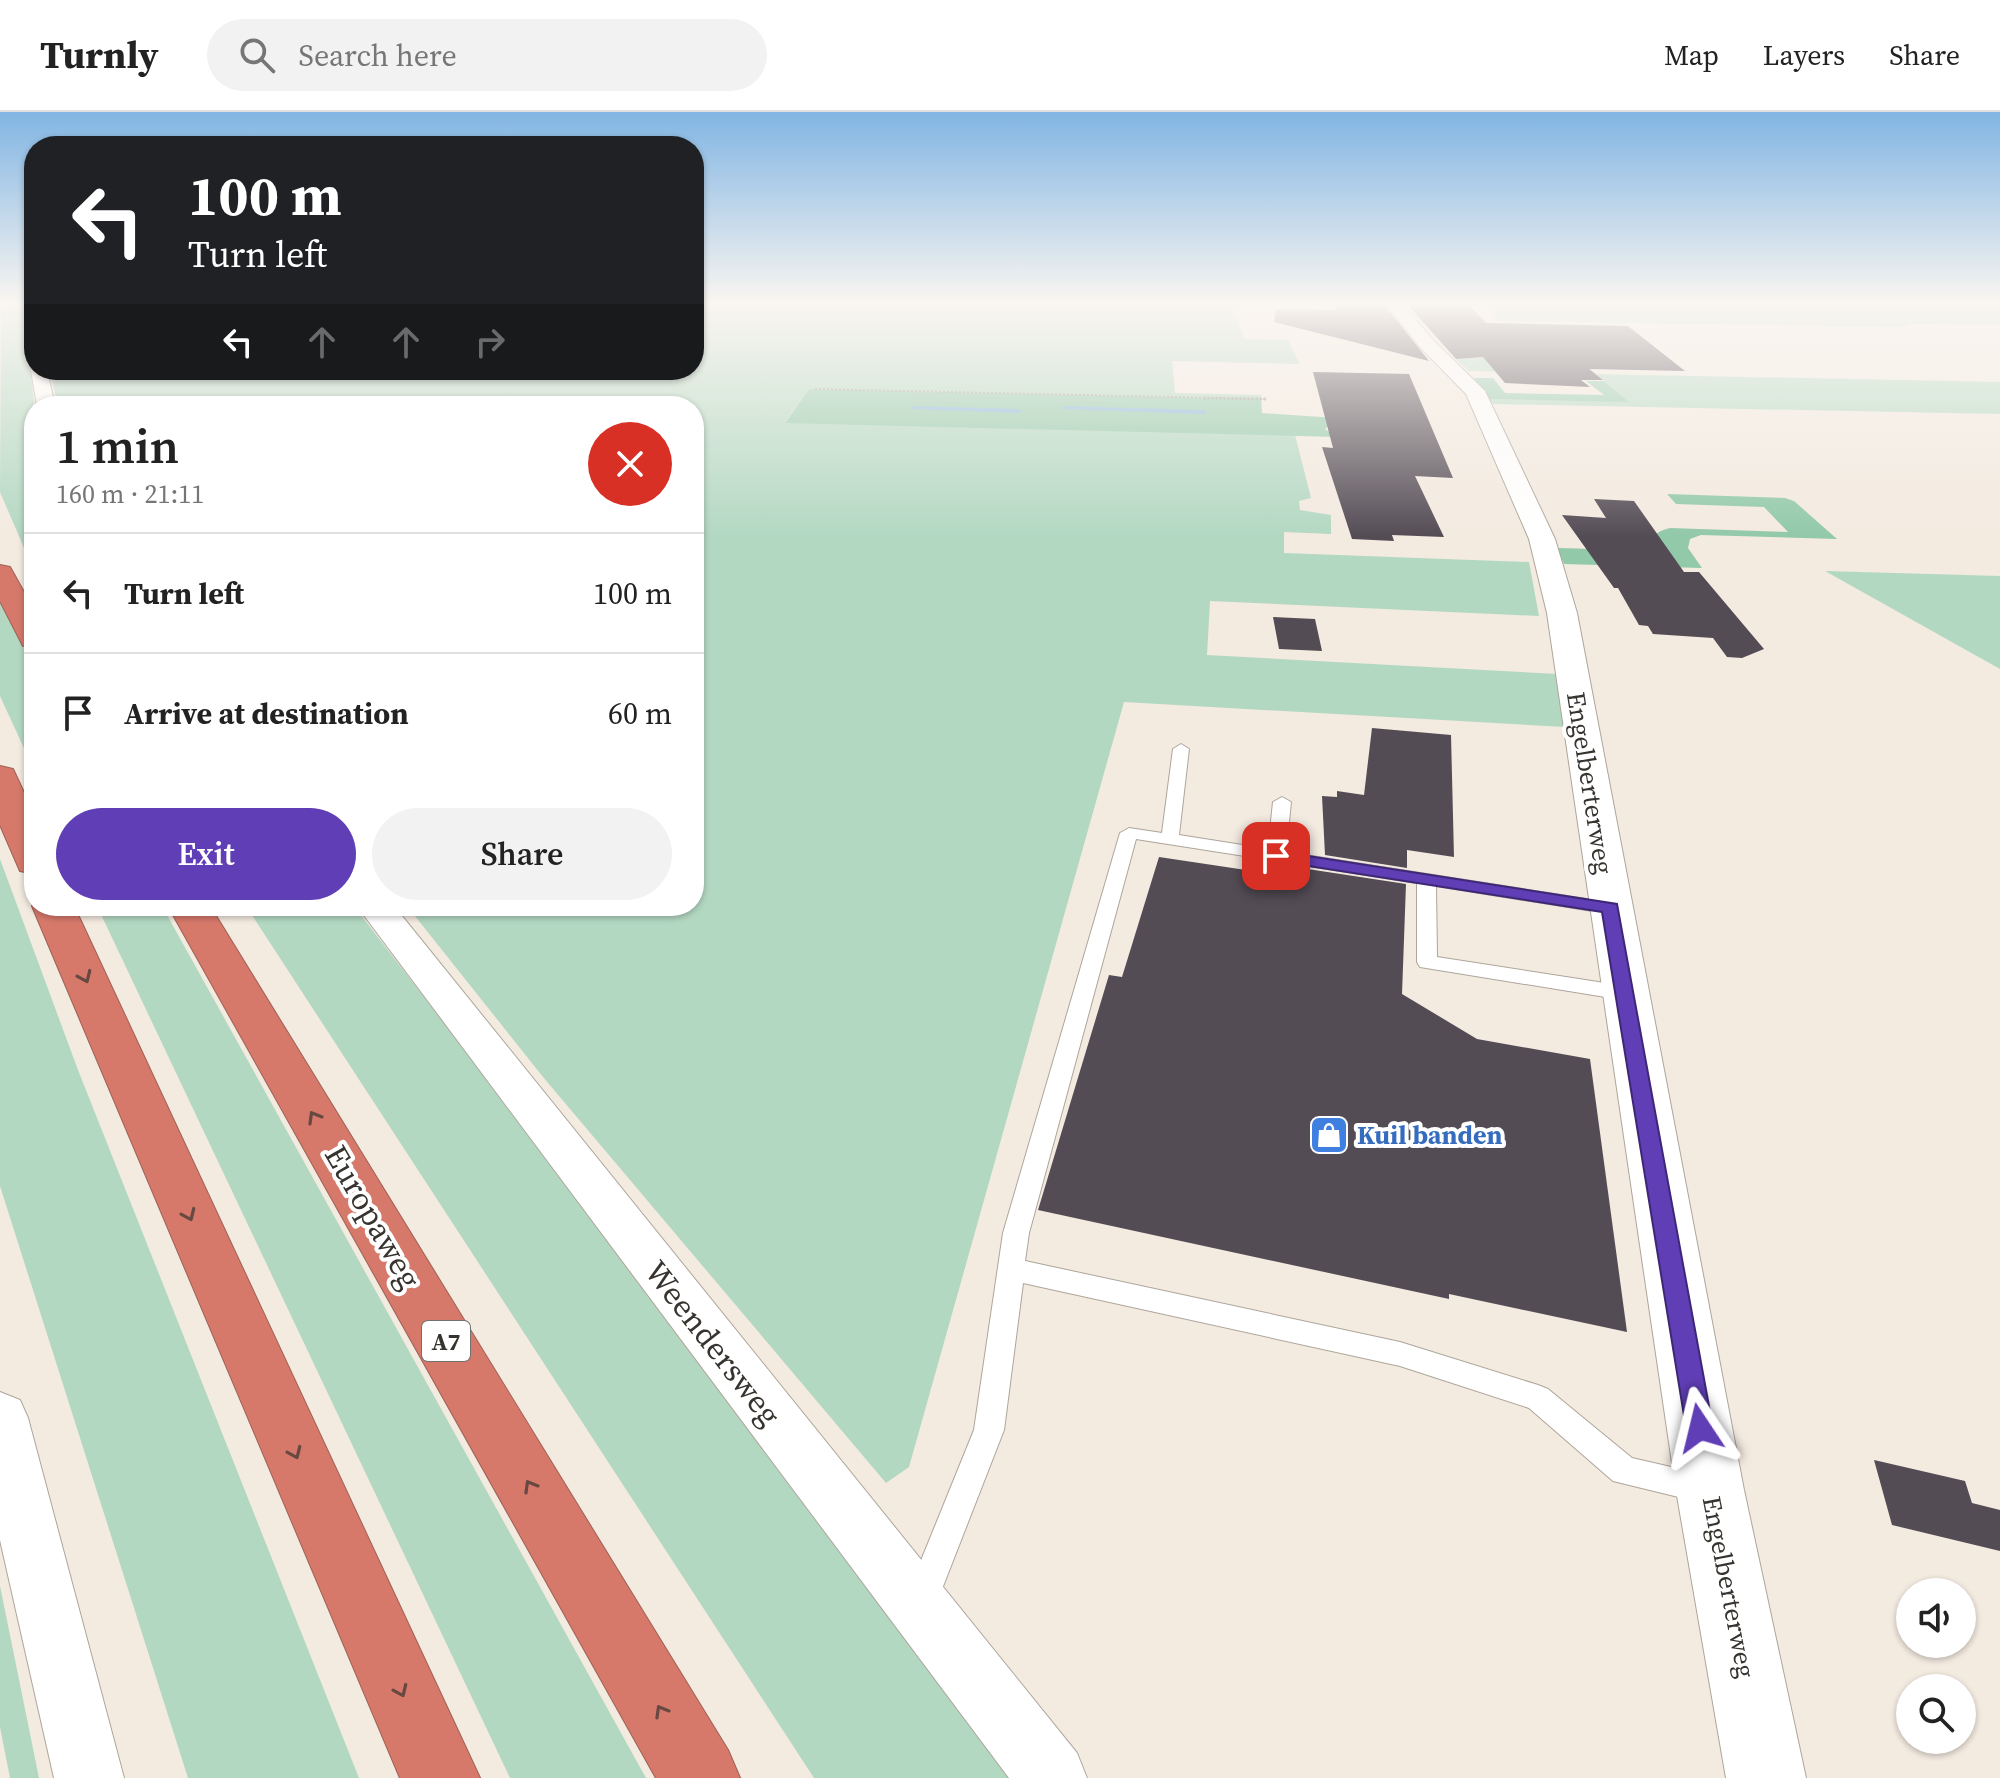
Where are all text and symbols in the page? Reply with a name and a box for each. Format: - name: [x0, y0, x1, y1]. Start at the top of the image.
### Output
- search box: [207, 19, 767, 91]
- text: Turnly: [40, 29, 159, 81]
- icon: search: [235, 33, 279, 77]
- text: Search here: [299, 35, 457, 76]
- text: Map: [1664, 36, 1719, 74]
- text: Layers: [1763, 36, 1845, 74]
- text: Share: [1889, 36, 1960, 74]
- text: 100 m: [188, 157, 342, 234]
- icon: left: [56, 168, 160, 272]
- text: Turn left: [188, 230, 327, 279]
- icon: left: [216, 320, 260, 364]
- icon: ahead: [300, 320, 344, 364]
- icon: ahead: [384, 320, 428, 364]
- icon: right: [468, 320, 512, 364]
- text: 1 min: [56, 413, 179, 479]
- button: close: [588, 422, 672, 506]
- text: 160 m · 21:11: [56, 476, 204, 512]
- icon: left: [56, 571, 100, 615]
- text: Turn left: [124, 573, 244, 614]
- text: 100 m: [593, 573, 672, 614]
- street label: Engelberterweg: [1558, 689, 1622, 877]
- icon: arrive: [56, 691, 100, 735]
- text: Arrive at destination: [124, 693, 409, 734]
- text: 60 m: [608, 693, 672, 734]
- button: Exit: [56, 808, 356, 900]
- button: Share: [372, 808, 672, 900]
- pin: [1242, 822, 1310, 890]
- icon: arrive: [1254, 834, 1298, 878]
- one-way arrow: [75, 969, 91, 984]
- one-way arrow: [308, 1111, 324, 1126]
- shop icon: Kuil banden: [1308, 1114, 1350, 1156]
- place label: Kuil banden: [1357, 1117, 1503, 1153]
- street label: Europaweg: [314, 1137, 432, 1297]
- one-way arrow: [180, 1207, 196, 1222]
- street label: Weendersweg: [634, 1251, 792, 1435]
- road number: A7: [422, 1321, 470, 1361]
- position arrow: [1658, 1386, 1742, 1470]
- one-way arrow: [285, 1445, 301, 1459]
- one-way arrow: [525, 1480, 540, 1495]
- street label: Engelberterweg: [1694, 1493, 1764, 1681]
- map controls: [1896, 1578, 1976, 1754]
- button: sound: [1896, 1578, 1976, 1658]
- button: search: [1896, 1674, 1976, 1754]
- one-way arrow: [391, 1682, 407, 1697]
- one-way arrow: [655, 1705, 671, 1719]

